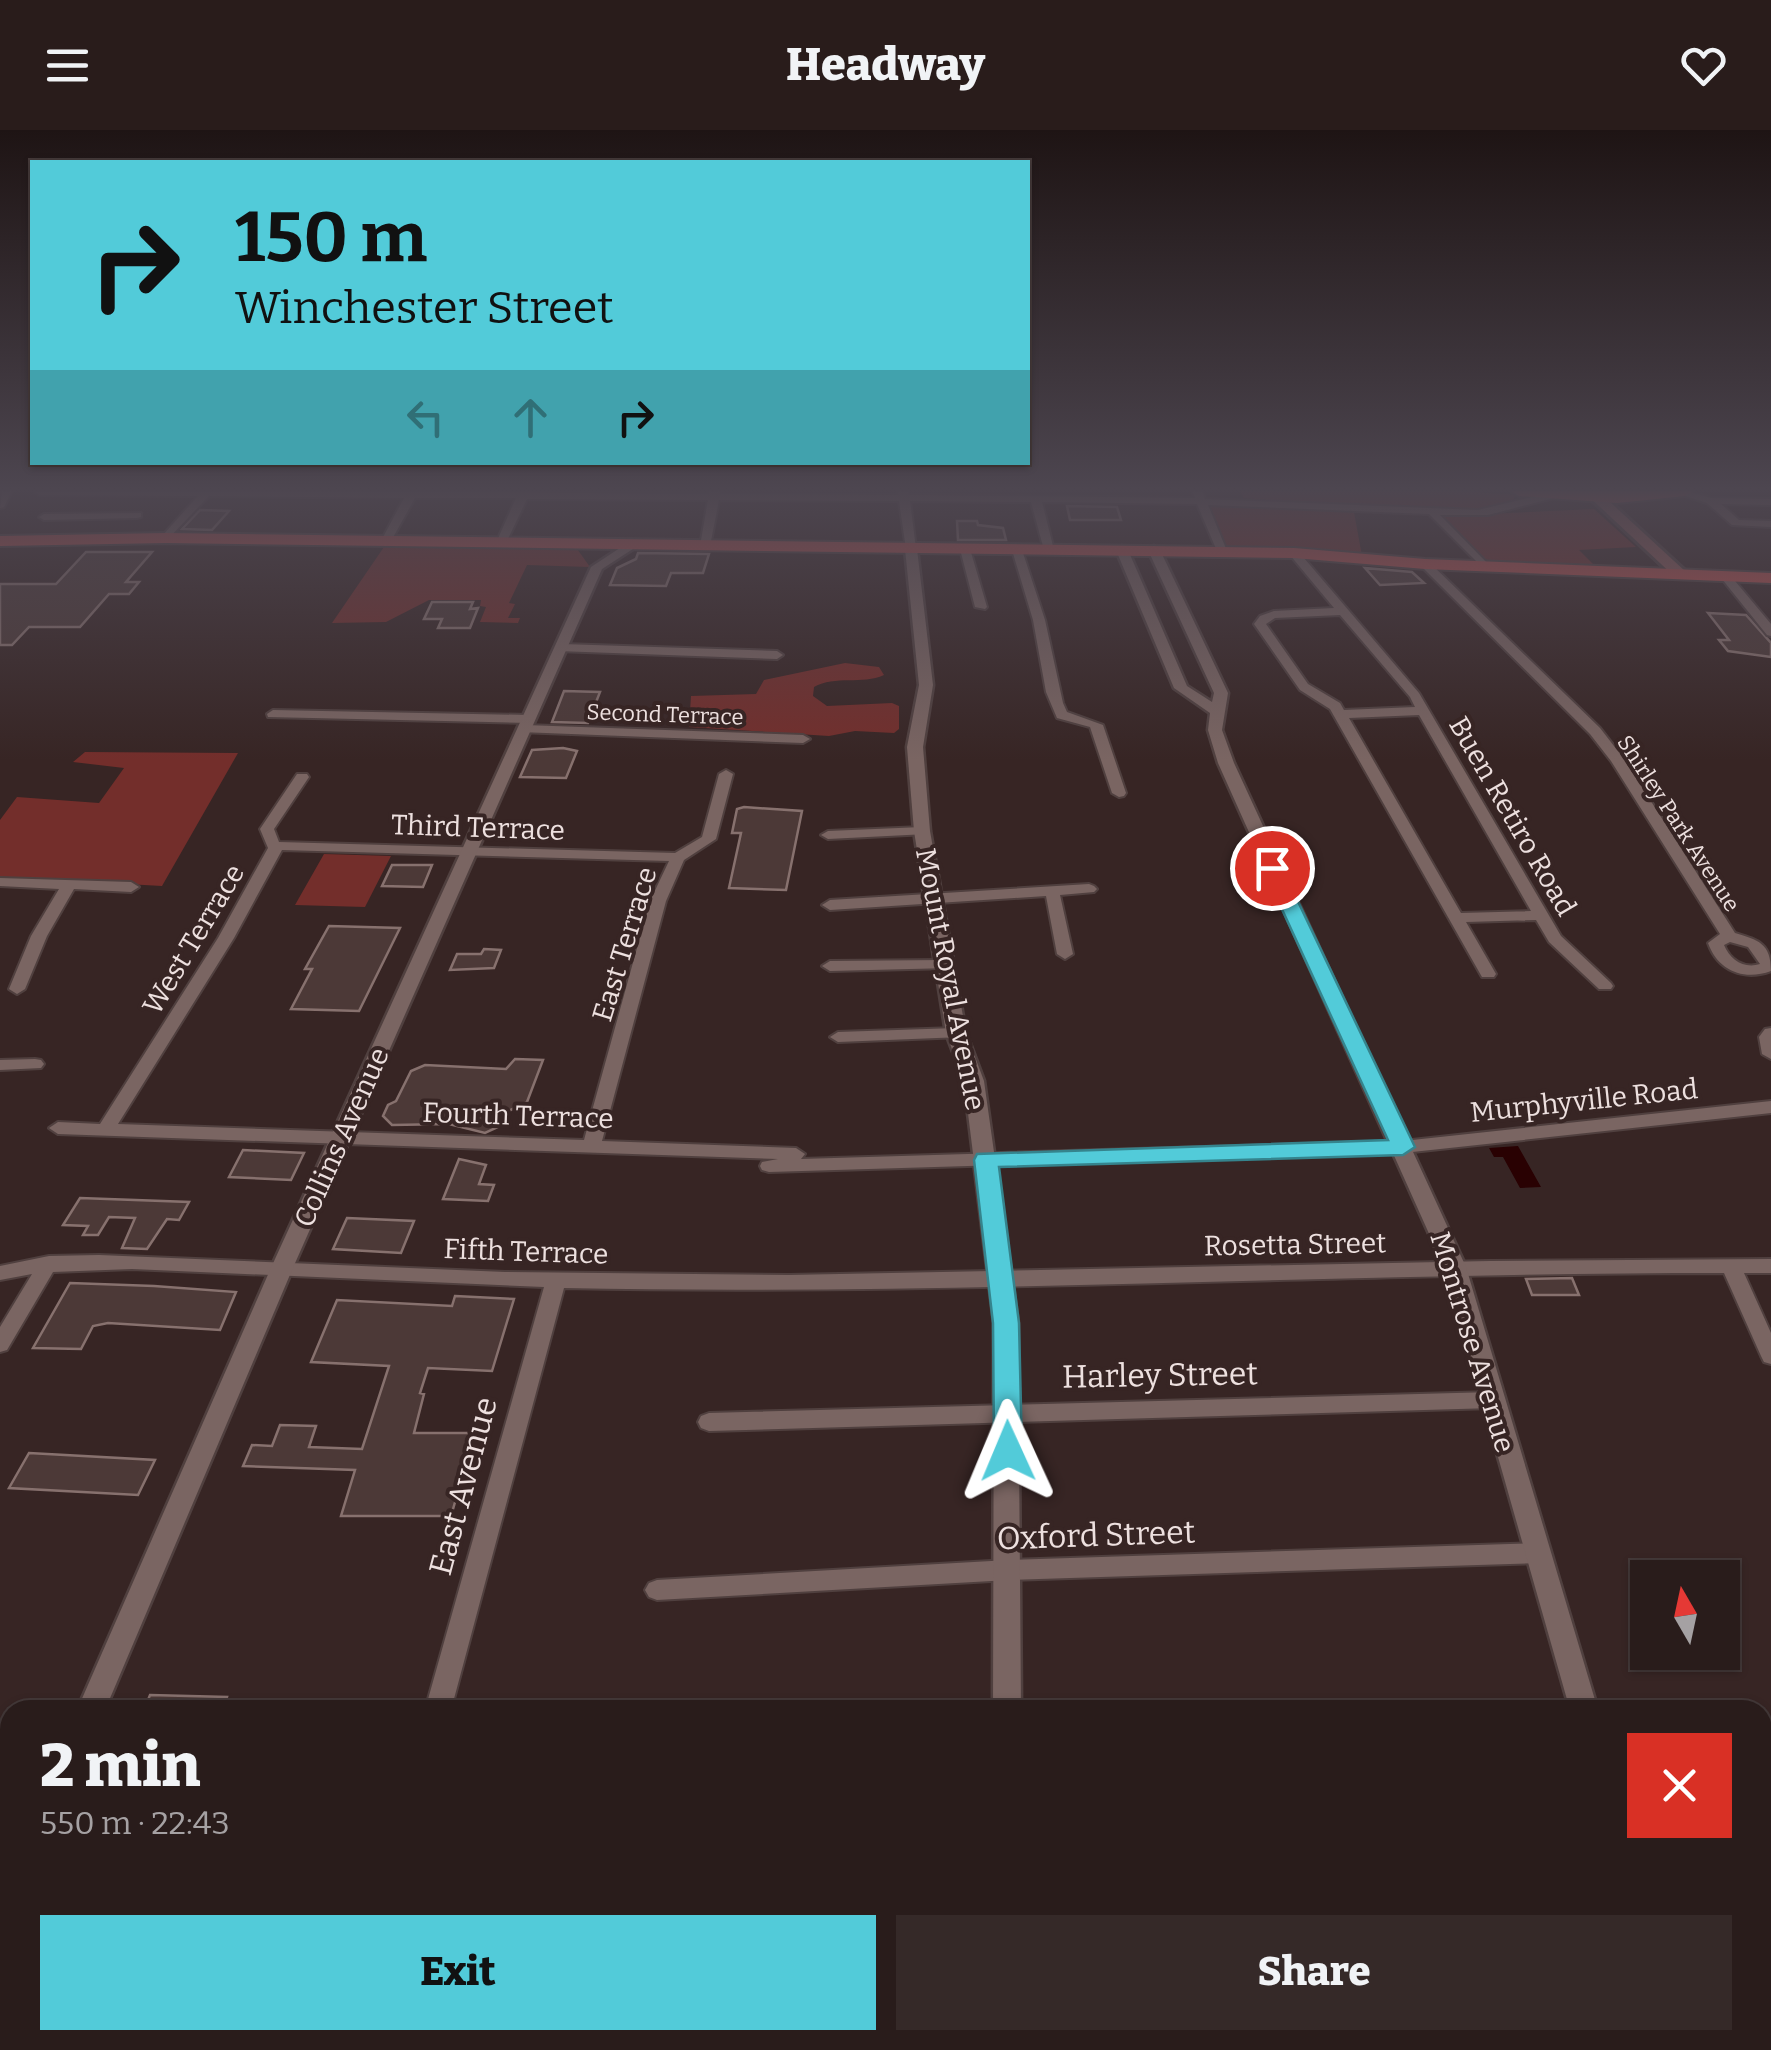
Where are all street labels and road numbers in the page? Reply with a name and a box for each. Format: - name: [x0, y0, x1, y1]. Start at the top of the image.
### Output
- street label: Second Terrace: [586, 698, 744, 731]
- street label: Buen Retiro Road: [1442, 711, 1583, 922]
- street label: Shirley Park Avenue: [1611, 730, 1746, 917]
- street label: Third Terrace: [390, 808, 566, 847]
- street label: Mount Royal Avenue: [909, 845, 992, 1113]
- street label: West Terrace: [136, 858, 251, 1020]
- street label: East Terrace: [585, 863, 664, 1025]
- street label: Collins Avenue: [287, 1042, 396, 1232]
- street label: Murphyville Road: [1469, 1072, 1700, 1129]
- street label: Fourth Terrace: [422, 1096, 614, 1135]
- street label: Rosetta Street: [1203, 1226, 1387, 1263]
- street label: Montrose Avenue: [1423, 1228, 1522, 1456]
- street label: Fifth Terrace: [443, 1232, 609, 1271]
- street label: Harley Street: [1062, 1354, 1259, 1396]
- street label: East Avenue: [421, 1393, 505, 1579]
- street label: Oxford Street: [996, 1513, 1196, 1557]

